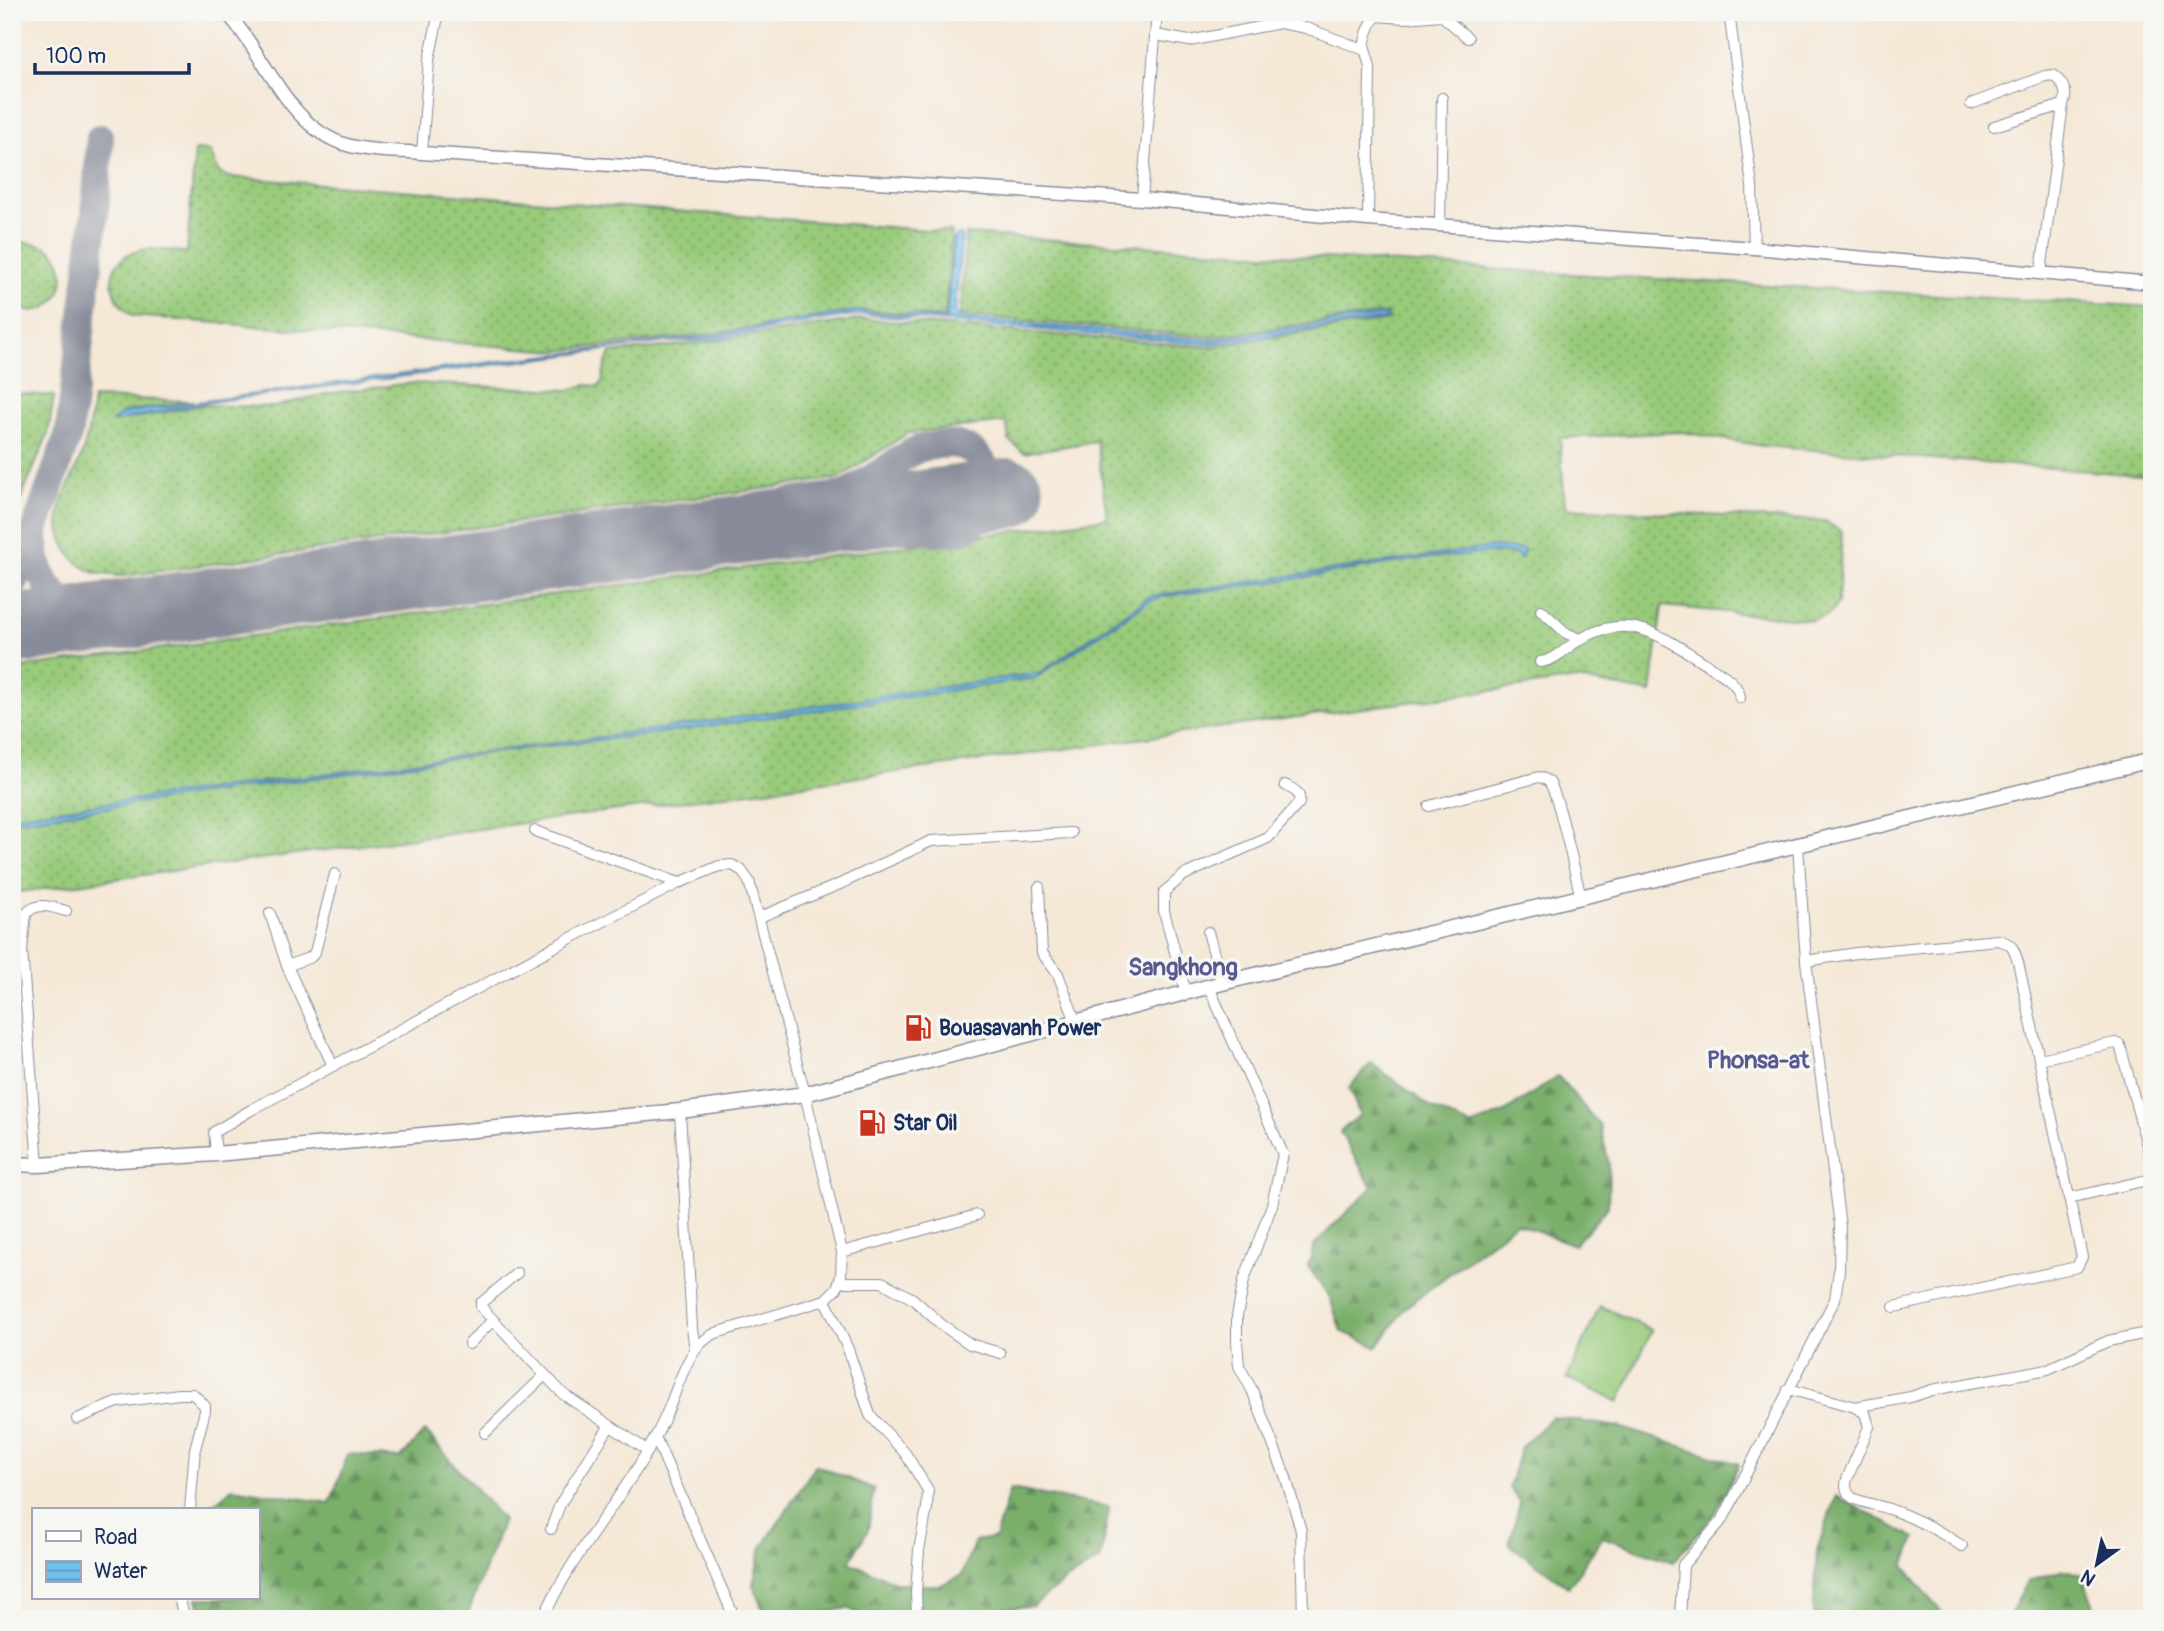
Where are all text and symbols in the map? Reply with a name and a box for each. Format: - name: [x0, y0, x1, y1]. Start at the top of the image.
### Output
- scale bar: [35, 32, 189, 76]
- text: 100 m: [46, 43, 106, 70]
- district label: Sangkhong: [1128, 953, 1238, 982]
- fuel station icon: Bouasavanh Power: [903, 1013, 933, 1043]
- place label: Bouasavanh Power: [939, 1015, 1102, 1042]
- district label: Phonsa-at: [1707, 1046, 1811, 1075]
- fuel station icon: Star Oil: [857, 1108, 887, 1138]
- place label: Star Oil: [893, 1110, 958, 1137]
- legend: [32, 1508, 259, 1600]
- text: Road: [94, 1524, 138, 1551]
- north arrow: [2062, 1530, 2132, 1600]
- text: Water: [94, 1558, 148, 1585]
- text: N: [2076, 1564, 2100, 1591]

